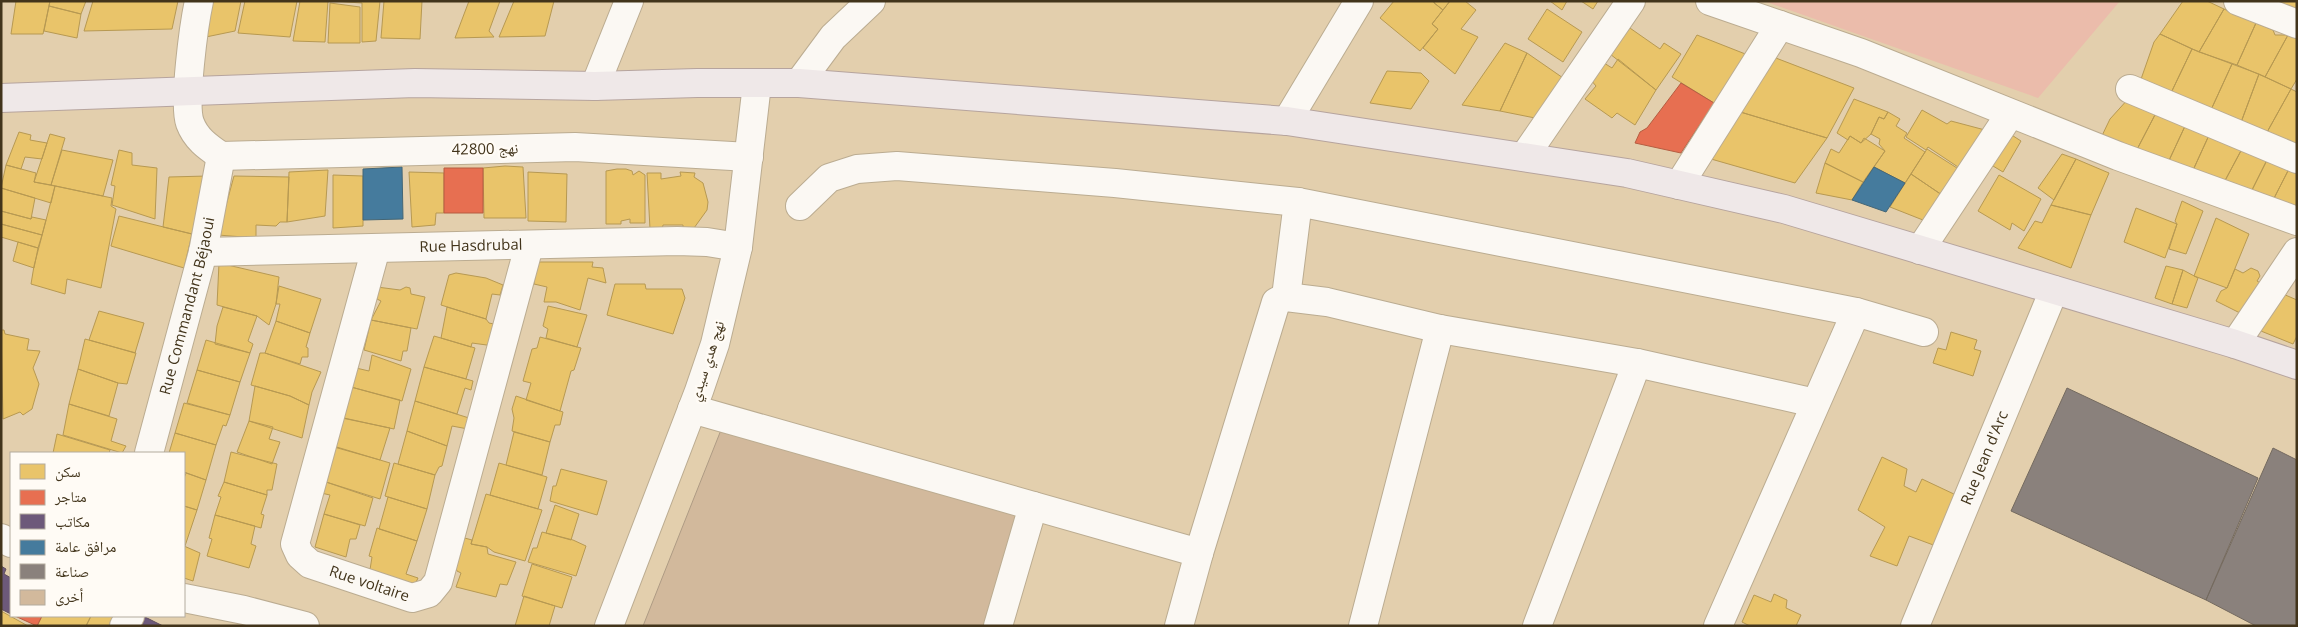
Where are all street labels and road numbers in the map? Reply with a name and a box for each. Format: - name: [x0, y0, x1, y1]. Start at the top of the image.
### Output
- street label: نهج 42800: [452, 137, 518, 160]
- street label: Rue Commandant Béjaoui: [154, 215, 218, 397]
- street label: Rue Hasdrubal: [419, 234, 523, 256]
- street label: نهج هدي سيدي: [684, 318, 731, 404]
- street label: Rue Jean d'Arc: [1955, 407, 2012, 507]
- street label: Rue voltaire: [327, 560, 412, 605]

